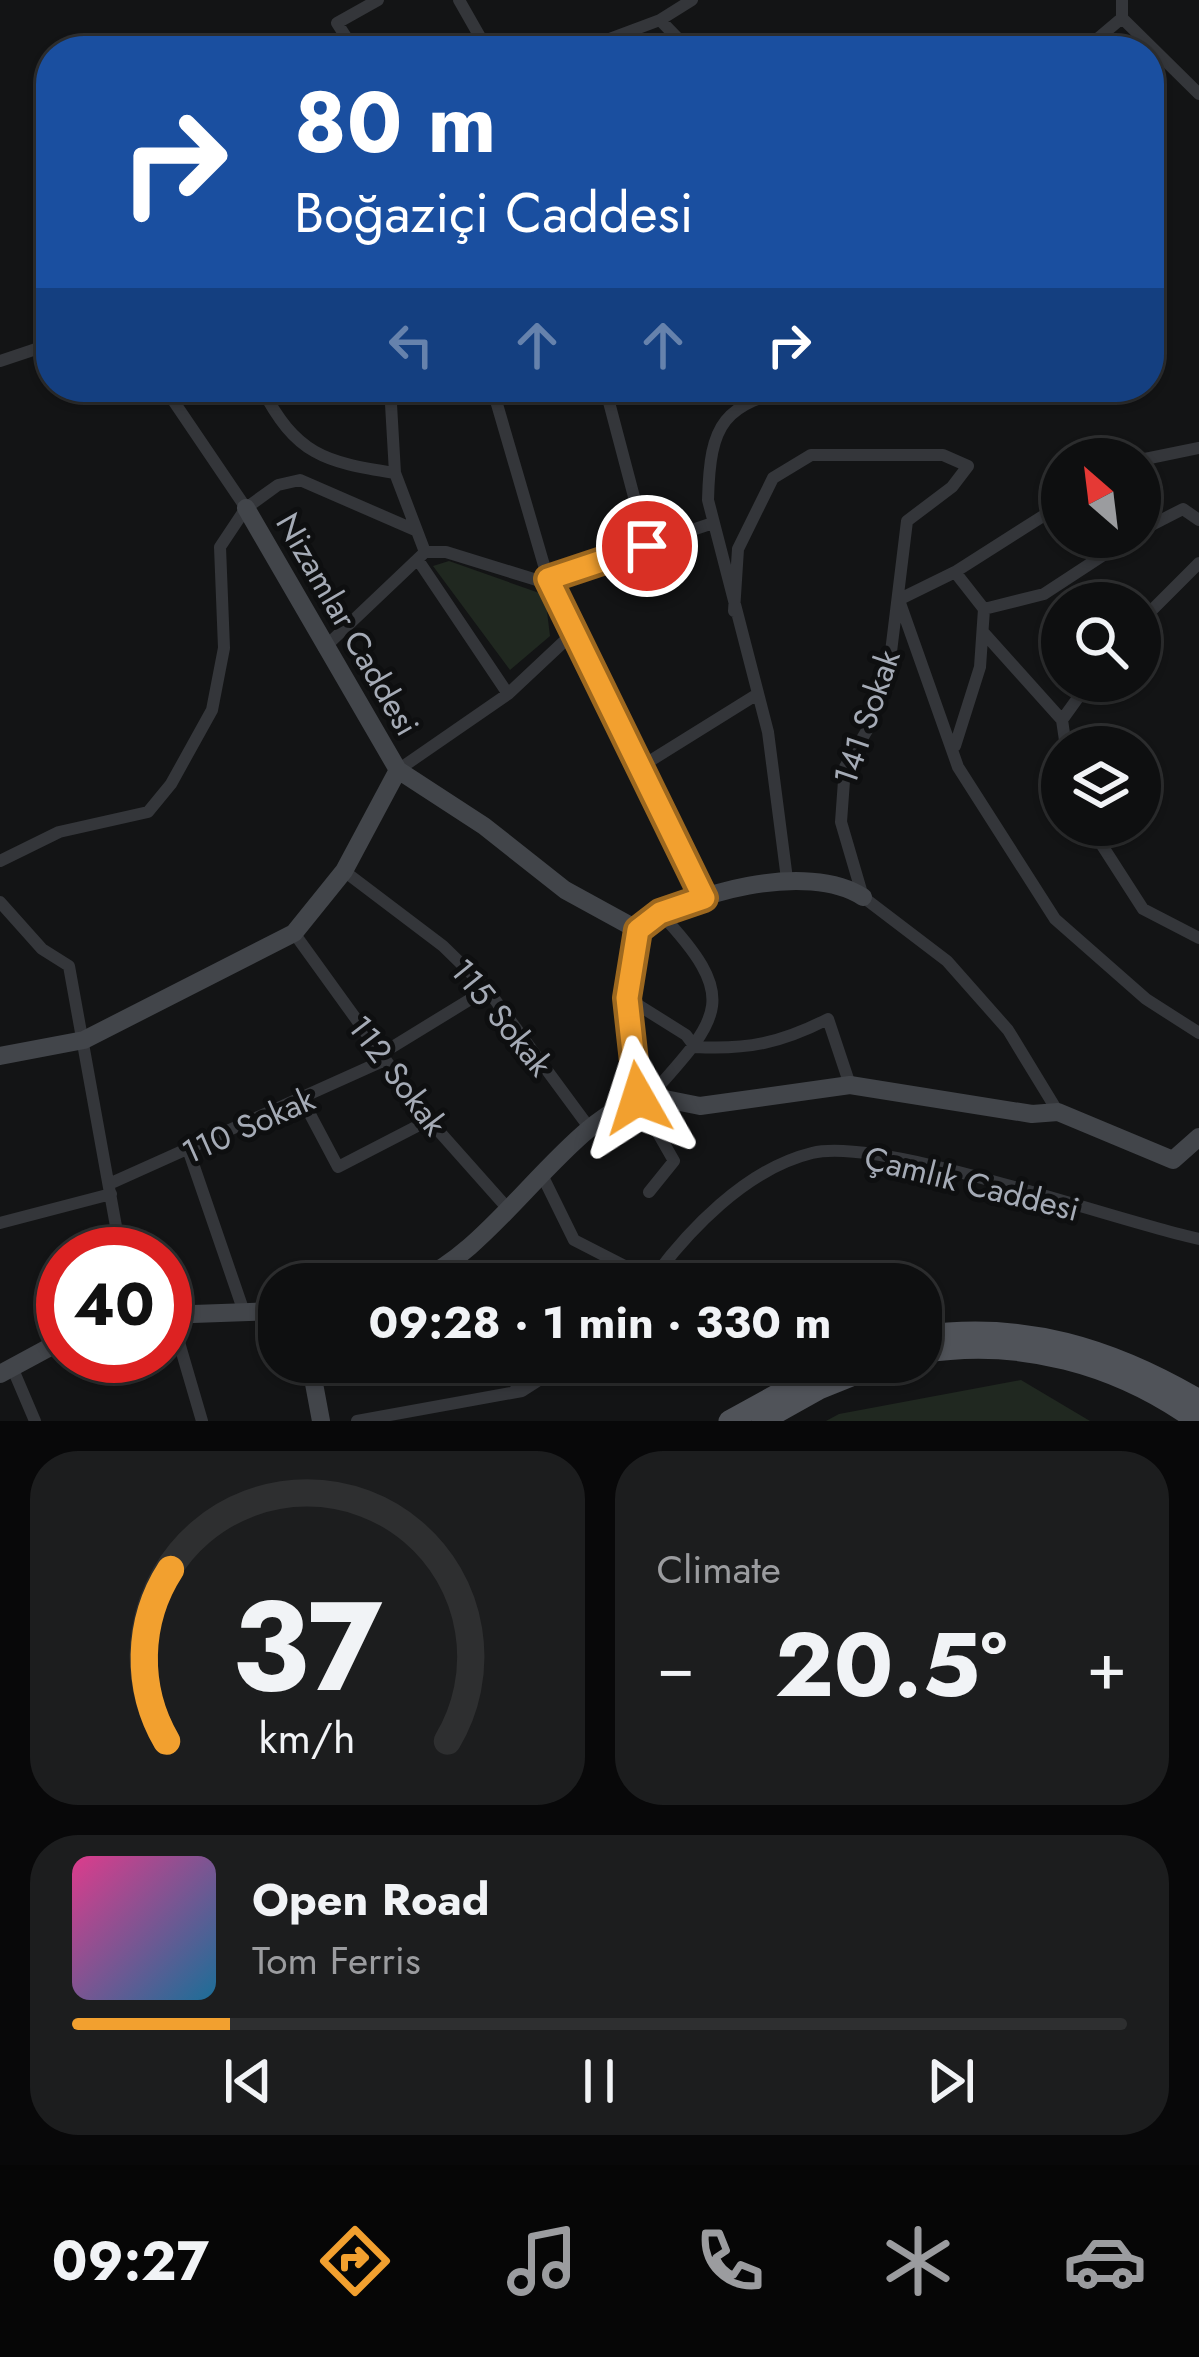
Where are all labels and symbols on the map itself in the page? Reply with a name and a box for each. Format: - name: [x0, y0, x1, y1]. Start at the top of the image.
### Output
- north arrow: [1041, 438, 1161, 558]
- pin: [596, 495, 698, 597]
- street label: Nizamlar Caddesi: [265, 504, 431, 745]
- street label: 141 Sokak: [821, 643, 912, 791]
- street label: 115 Sokak: [440, 948, 564, 1087]
- street label: 112 Sokak: [337, 1005, 459, 1145]
- position arrow: [575, 1035, 701, 1161]
- street label: 110 Sokak: [175, 1075, 322, 1175]
- street label: Çamlık Caddesi: [860, 1134, 1084, 1233]
- speed limit sign: 40: [36, 1227, 192, 1383]

